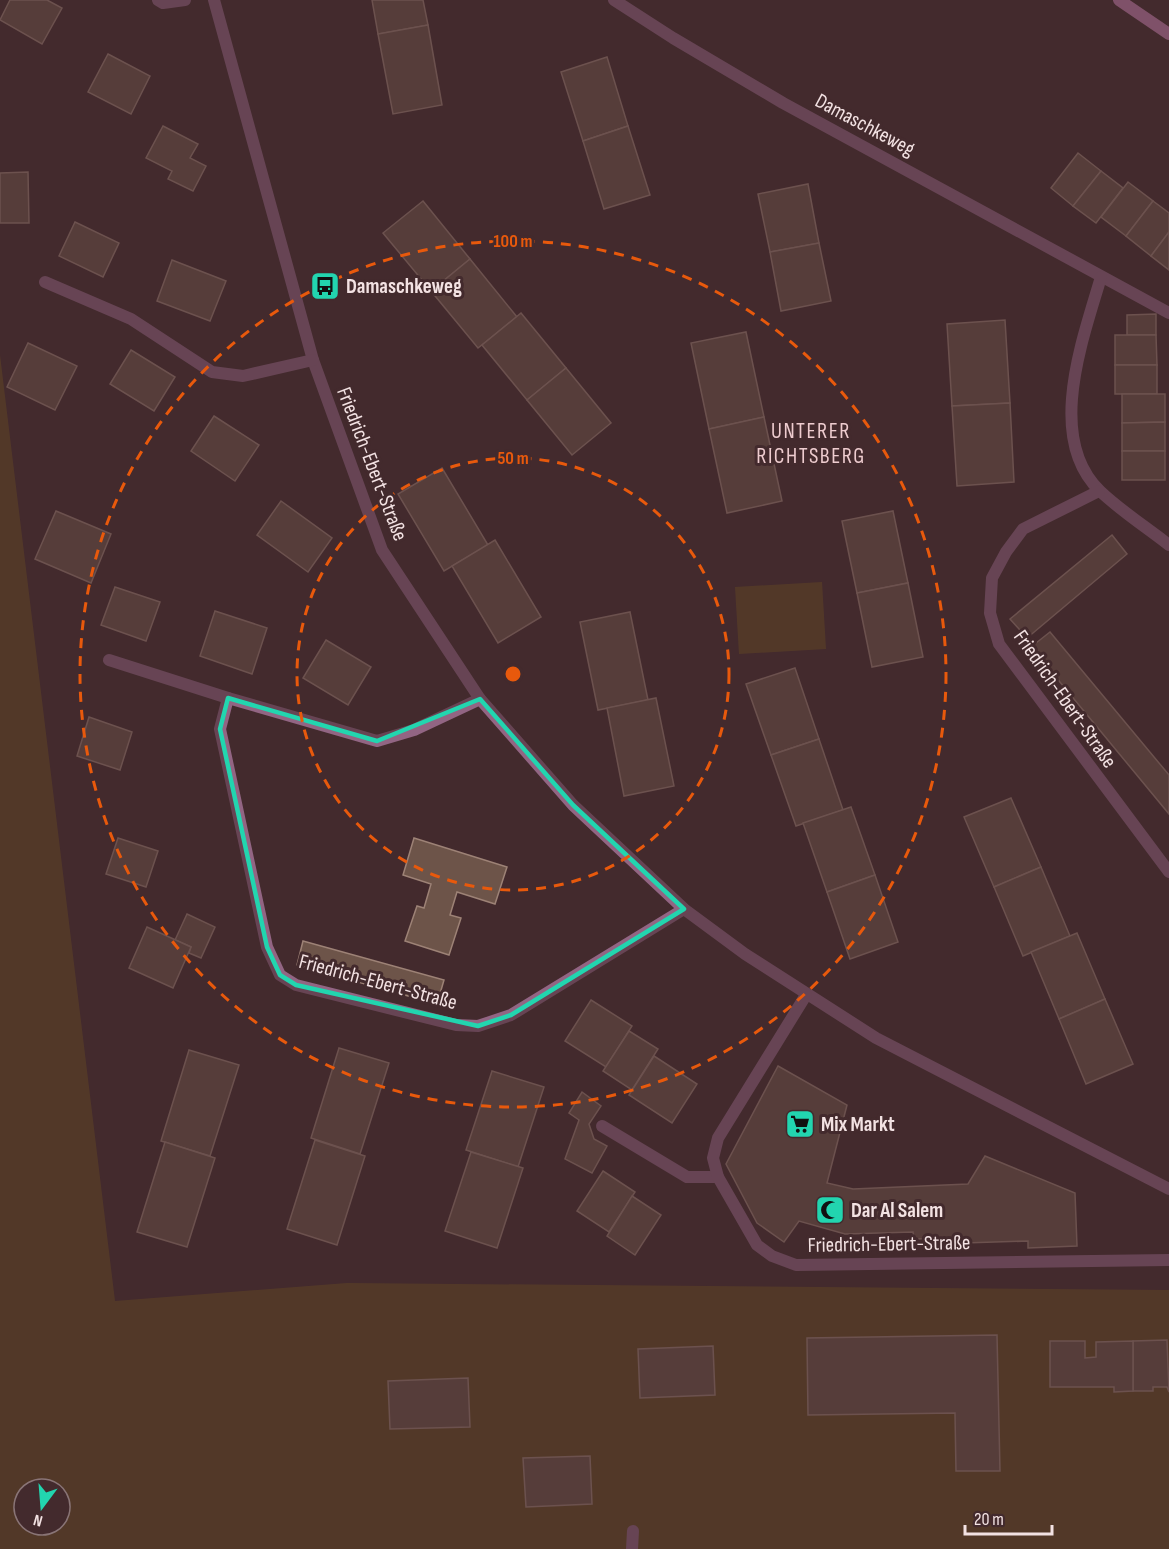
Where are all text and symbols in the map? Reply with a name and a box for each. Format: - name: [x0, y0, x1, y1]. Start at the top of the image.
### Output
- street label: Damaschkeweg: [811, 88, 919, 162]
- text: 100 m: [494, 231, 533, 252]
- bus stop icon: Damaschkeweg: [309, 270, 341, 302]
- place label: Damaschkeweg: [346, 274, 462, 299]
- street label: Friedrich-Ebert-Straße: [331, 384, 413, 544]
- district label: UNTERER RICHTSBERG: [756, 418, 866, 470]
- text: 50 m: [497, 448, 529, 469]
- street label: Friedrich-Ebert-Straße: [1008, 625, 1122, 773]
- centre of rings: [503, 664, 523, 684]
- street label: Friedrich-Ebert-Straße: [296, 949, 460, 1015]
- supermarket icon: Mix Markt: [784, 1108, 816, 1140]
- place label: Mix Markt: [821, 1112, 895, 1137]
- mosque icon: Dar Al Salem: [814, 1194, 846, 1226]
- place label: Dar Al Salem: [851, 1198, 943, 1223]
- street label: Friedrich-Ebert-Straße: [807, 1230, 971, 1258]
- north arrow: [12, 1477, 72, 1537]
- scale bar: [965, 1498, 1052, 1536]
- text: 20 m: [974, 1509, 1004, 1530]
- text: N: [32, 1510, 45, 1530]

